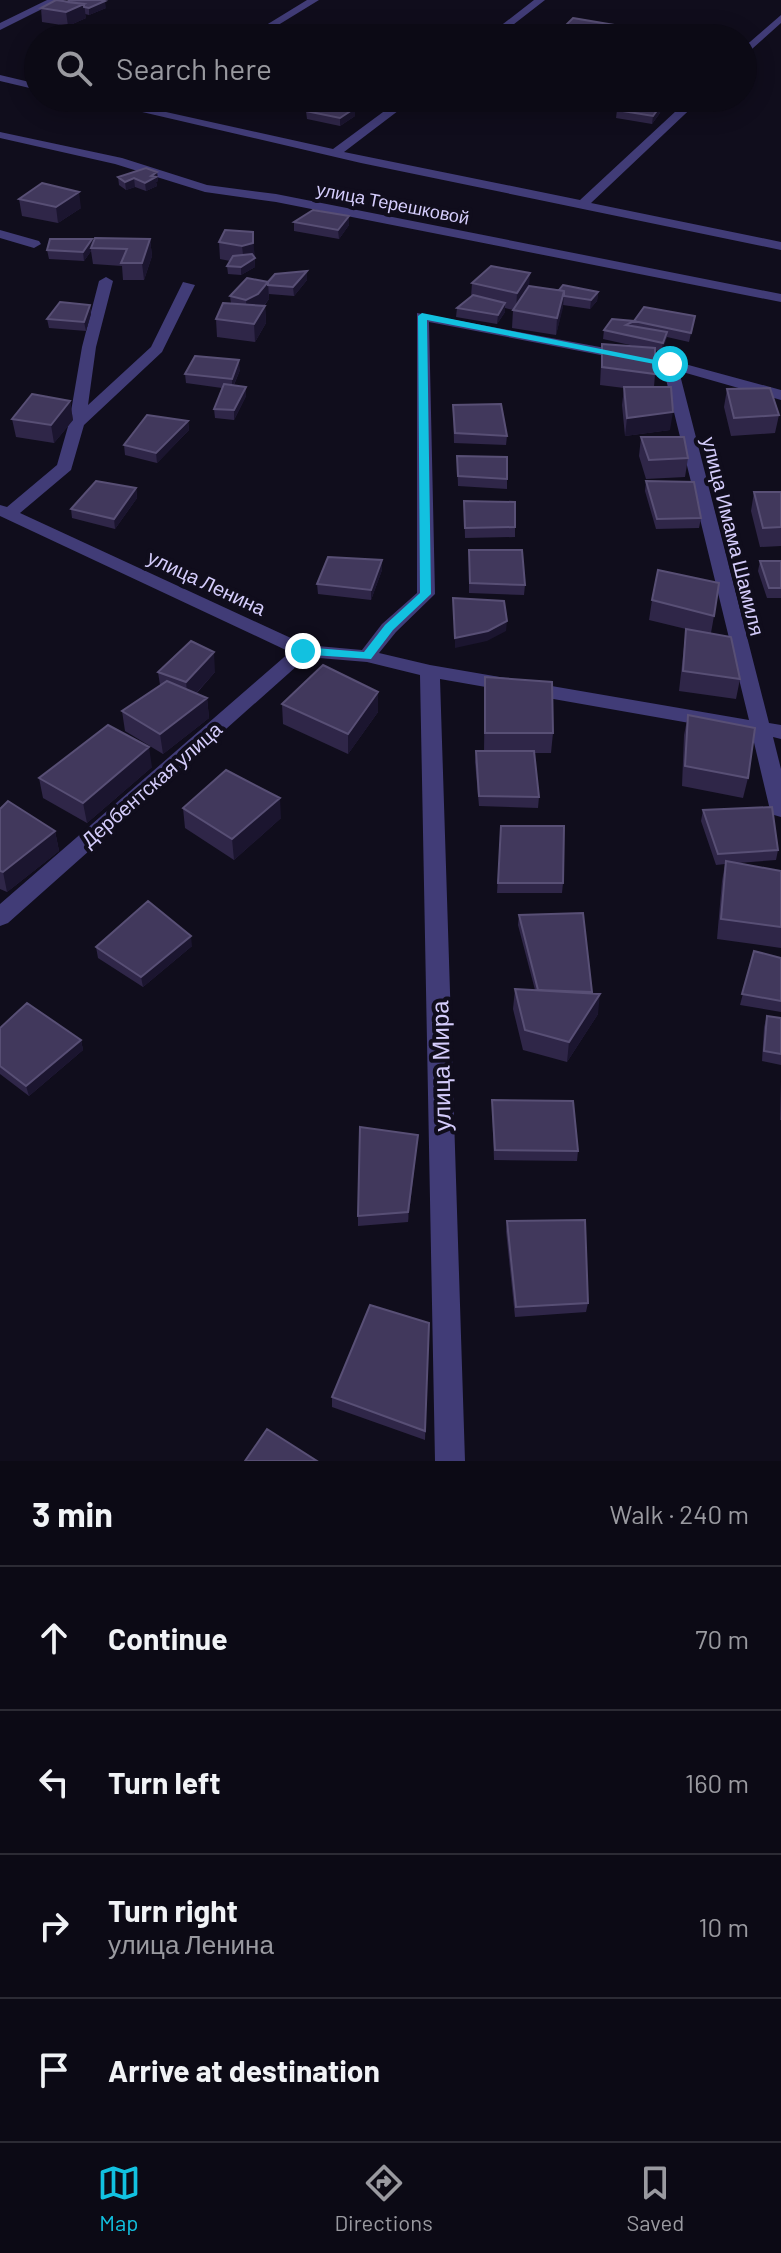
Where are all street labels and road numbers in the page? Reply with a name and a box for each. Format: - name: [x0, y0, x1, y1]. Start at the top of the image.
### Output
- street label: улица Терешковой: [315, 177, 471, 229]
- street label: улица Имама Шамиля: [698, 434, 770, 638]
- street label: улица Ленина: [144, 544, 271, 620]
- street label: Дербентская улица: [76, 716, 227, 852]
- street label: улица Мира: [424, 1000, 456, 1132]

